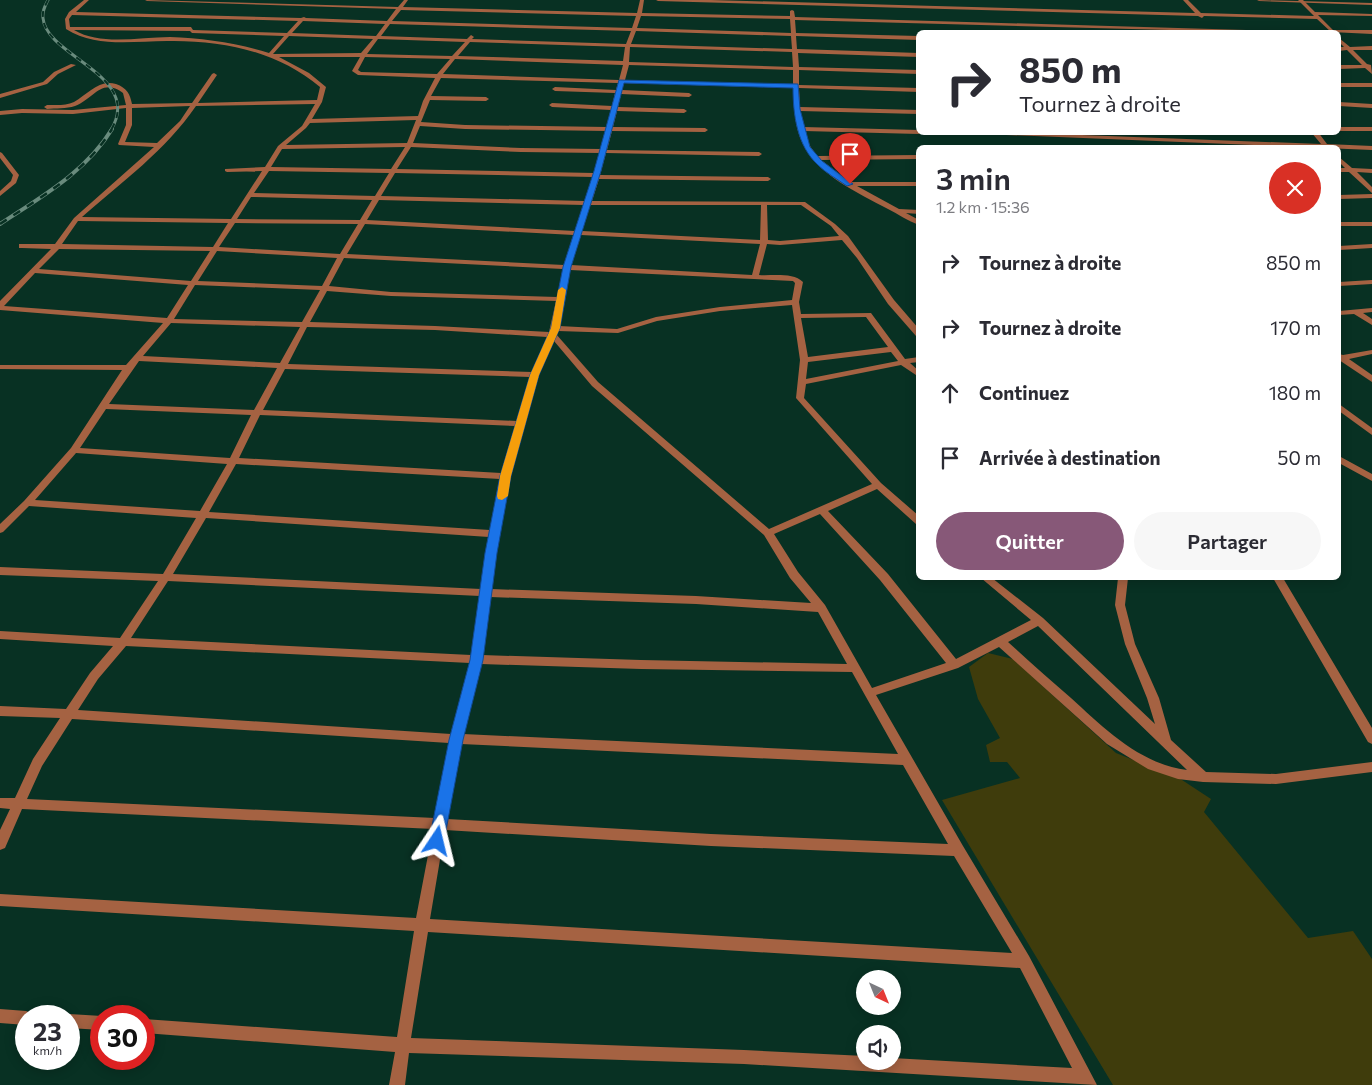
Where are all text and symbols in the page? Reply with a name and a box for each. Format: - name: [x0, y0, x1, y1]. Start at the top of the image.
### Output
- text: 850 m: [1019, 47, 1122, 90]
- icon: right: [936, 50, 1001, 115]
- text: Tournez à droite: [1019, 90, 1181, 117]
- pin: [829, 133, 871, 184]
- icon: arrive: [836, 140, 864, 168]
- text: 3 min: [936, 159, 1011, 196]
- button: close: [1269, 162, 1321, 214]
- text: 1.2 km · 15:36: [936, 197, 1030, 216]
- icon: right: [936, 249, 964, 277]
- text: Tournez à droite: [979, 251, 1121, 274]
- text: 850 m: [1266, 251, 1321, 274]
- icon: right: [936, 314, 964, 342]
- text: Tournez à droite: [979, 316, 1121, 339]
- text: 170 m: [1270, 316, 1321, 339]
- icon: ahead: [936, 379, 964, 407]
- text: Continuez: [979, 381, 1069, 404]
- text: 180 m: [1269, 381, 1321, 404]
- icon: arrive: [936, 444, 964, 472]
- text: Arrivée à destination: [979, 446, 1161, 469]
- text: 50 m: [1277, 446, 1321, 469]
- button: Quitter: [936, 512, 1124, 570]
- button: Partager: [1134, 512, 1321, 570]
- position arrow: [410, 814, 462, 866]
- north arrow: [856, 970, 901, 1015]
- map controls: [856, 970, 901, 1070]
- speed limit sign: 30: [90, 1005, 155, 1070]
- text: 23: [33, 1016, 62, 1046]
- button: sound: [856, 1025, 901, 1070]
- text: km/h: [33, 1043, 62, 1057]

